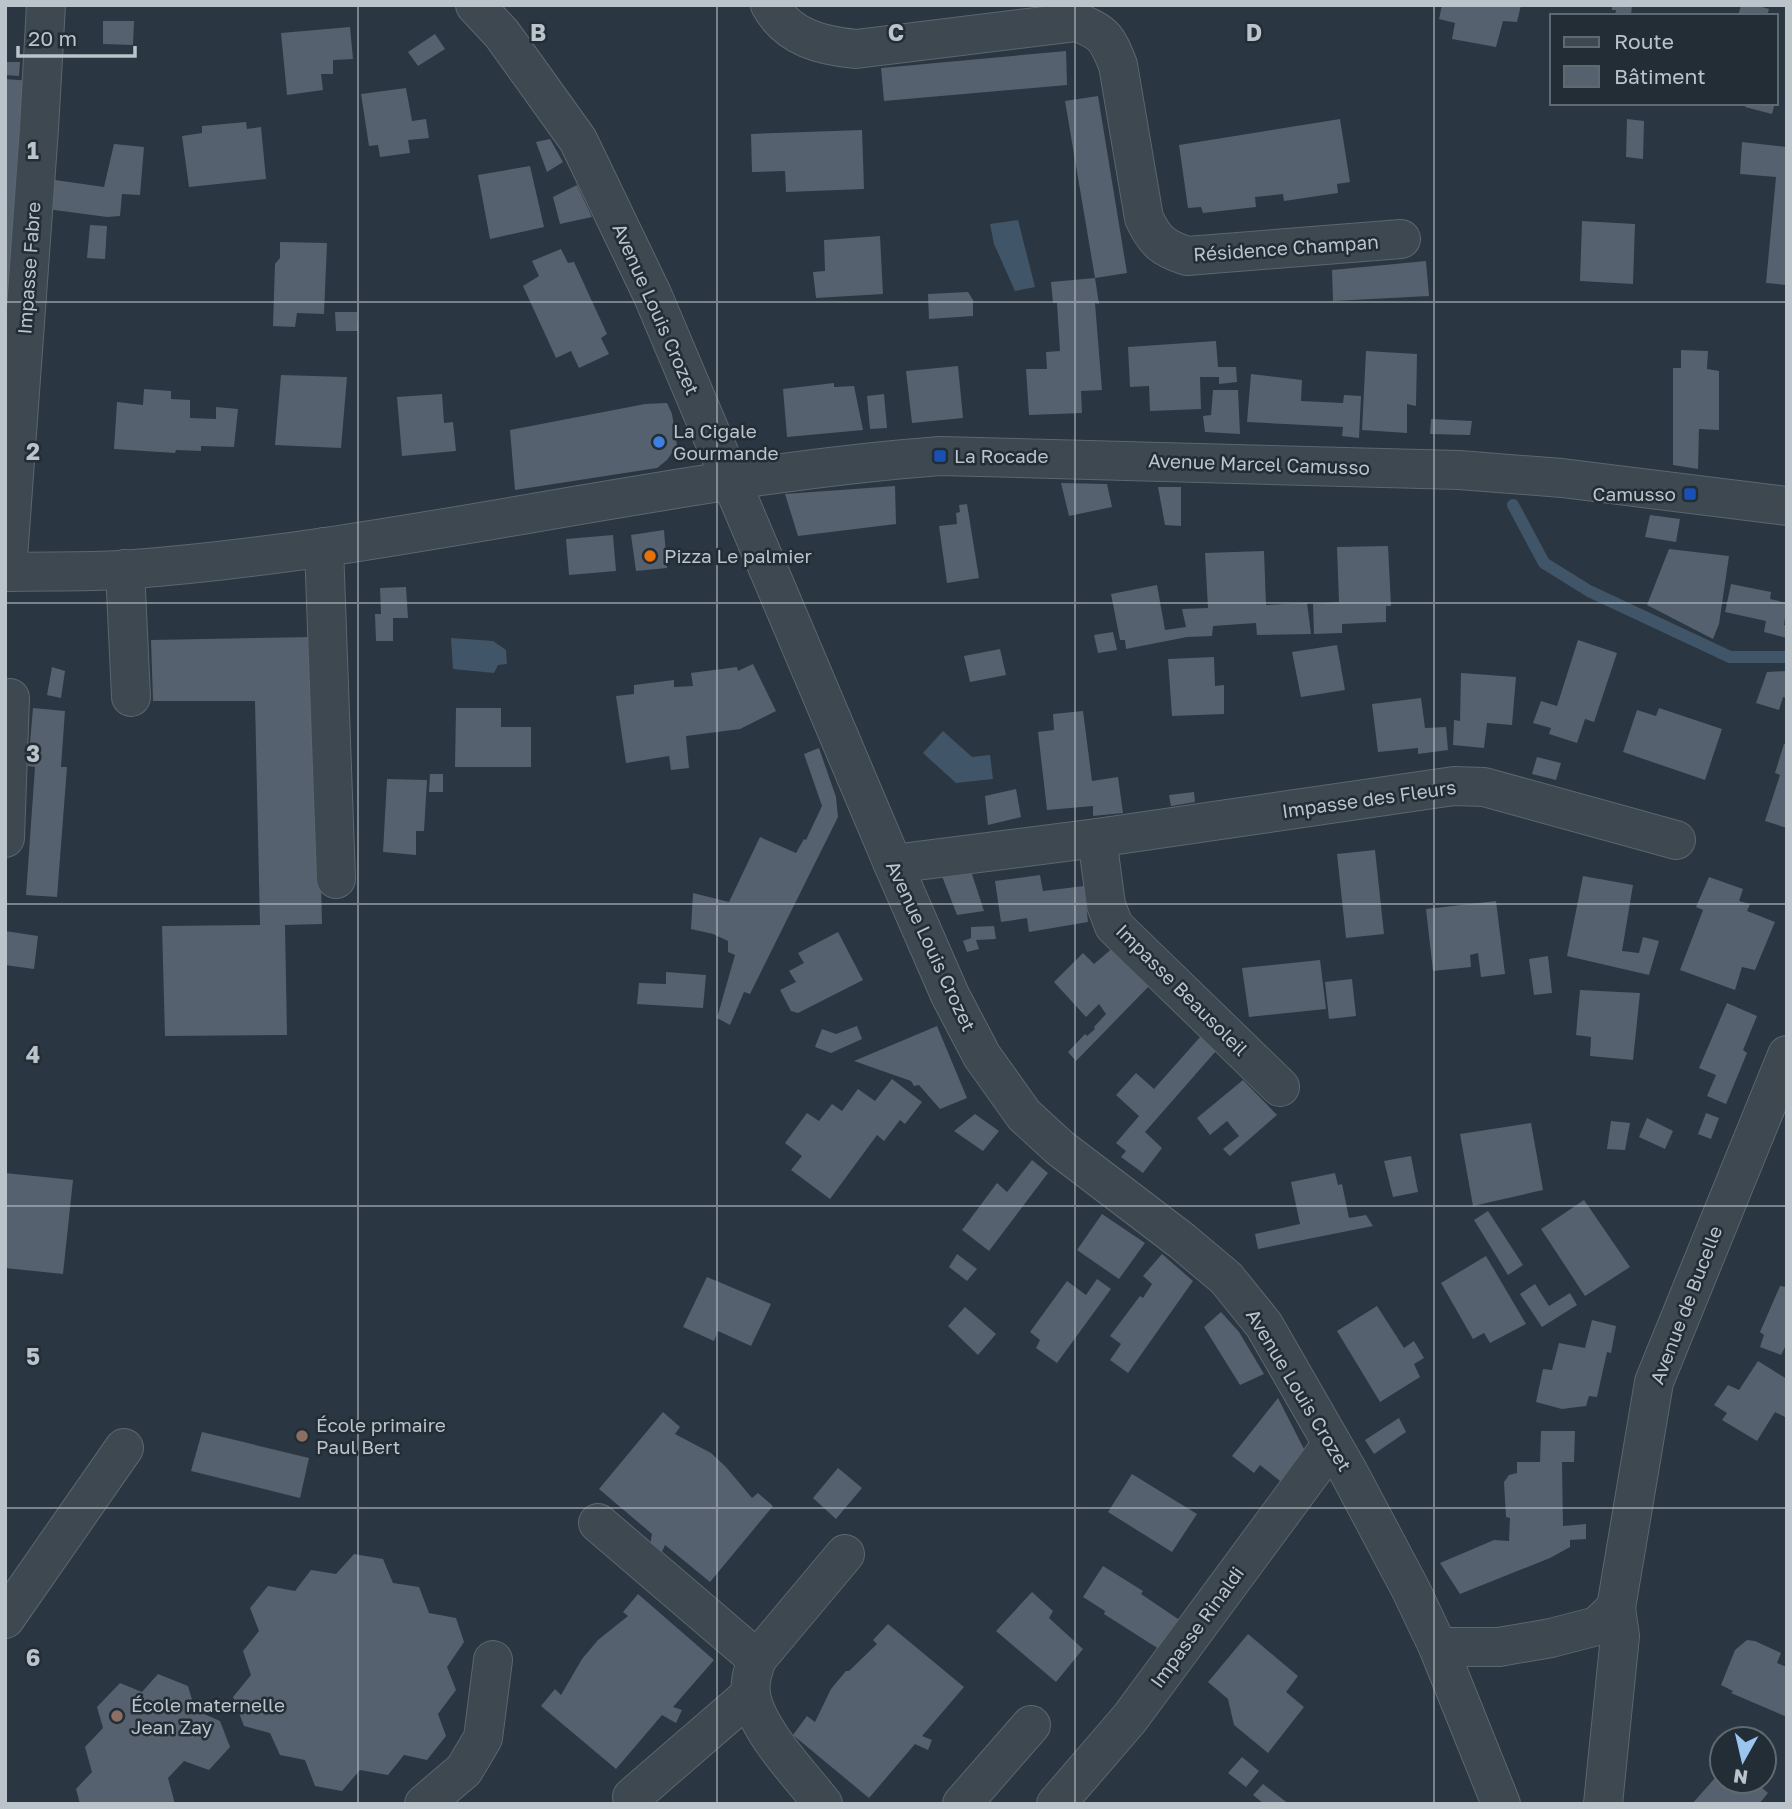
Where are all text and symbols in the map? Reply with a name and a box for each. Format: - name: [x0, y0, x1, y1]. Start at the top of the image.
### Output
- scale bar: [18, 14, 135, 58]
- legend: [1550, 14, 1778, 105]
- text: B: [530, 18, 546, 46]
- text: C: [888, 18, 904, 46]
- text: D: [1246, 18, 1262, 46]
- text: 20 m: [28, 25, 77, 51]
- text: Route: [1614, 28, 1674, 54]
- text: Bâtiment: [1614, 63, 1706, 89]
- text: 1: [27, 136, 39, 164]
- street label: Impasse Fabre: [12, 201, 45, 335]
- street label: Avenue Louis Crozet: [608, 220, 705, 398]
- street label: Résidence Champan: [1193, 230, 1379, 265]
- place label: La Cigale Gourmande: [673, 419, 779, 464]
- marker: La Cigale Gourmande: [651, 434, 667, 450]
- text: 2: [26, 437, 40, 465]
- place label: La Rocade: [954, 444, 1048, 467]
- marker: La Rocade: [932, 448, 948, 464]
- street label: Avenue Marcel Camusso: [1148, 448, 1370, 479]
- place label: Camusso: [1592, 482, 1676, 505]
- marker: Camusso: [1682, 486, 1698, 502]
- place label: Pizza Le palmier: [664, 544, 812, 567]
- marker: Pizza Le palmier: [642, 548, 658, 564]
- text: 3: [26, 739, 40, 767]
- street label: Impasse des Fleurs: [1280, 775, 1458, 822]
- street label: Avenue Louis Crozet: [882, 857, 981, 1035]
- street label: Impasse Beausoleil: [1112, 919, 1253, 1060]
- text: 4: [26, 1040, 40, 1068]
- street label: Avenue de Bucelle: [1645, 1222, 1726, 1387]
- street label: Avenue Louis Crozet: [1242, 1304, 1357, 1475]
- text: 5: [26, 1342, 40, 1370]
- place label: École primaire Paul Bert: [316, 1413, 446, 1458]
- marker: École primaire Paul Bert: [294, 1428, 310, 1444]
- street label: Impasse Rinaldi: [1145, 1562, 1248, 1692]
- text: 6: [26, 1643, 40, 1671]
- place label: École maternelle Jean Zay: [131, 1693, 285, 1738]
- marker: École maternelle Jean Zay: [109, 1708, 125, 1724]
- north arrow: [1708, 1725, 1778, 1795]
- text: N: [1732, 1765, 1749, 1790]

